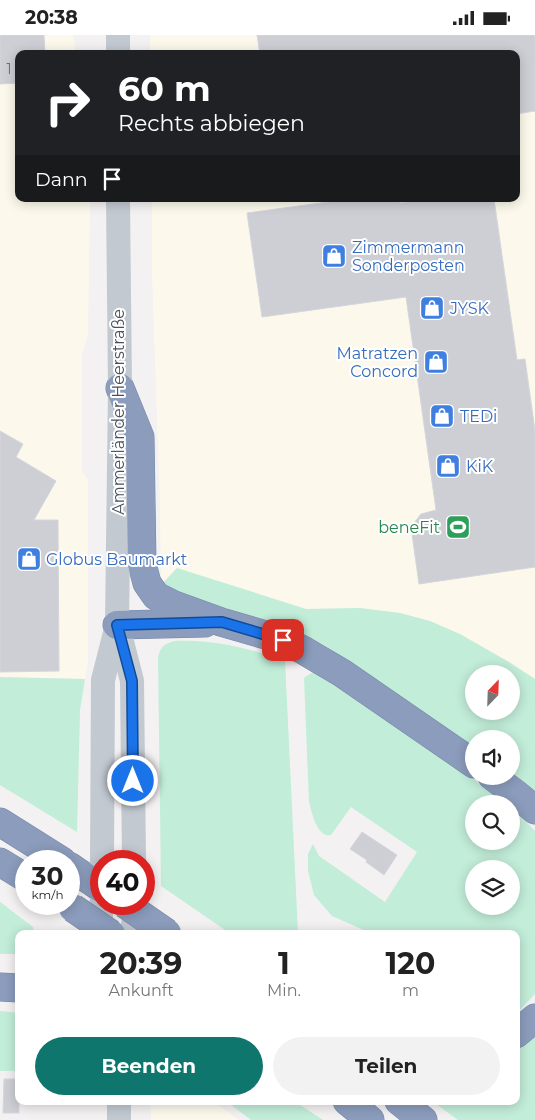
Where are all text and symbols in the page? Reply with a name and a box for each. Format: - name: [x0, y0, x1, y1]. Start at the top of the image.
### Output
- text: 20:38: [25, 6, 78, 29]
- house number: 1: [6, 60, 12, 78]
- text: 60 m: [118, 67, 211, 110]
- icon: right: [35, 70, 100, 135]
- text: Rechts abbiegen: [118, 110, 305, 137]
- icon: arrive: [98, 165, 126, 193]
- text: Dann: [35, 168, 88, 191]
- place label: Zimmermann Sonderposten: [352, 238, 465, 275]
- shop icon: Zimmermann Sonderposten: [321, 243, 347, 269]
- shop icon: JYSK: [419, 295, 445, 321]
- place label: JYSK: [449, 299, 490, 318]
- street label: Ammerländer Heerstraße: [109, 309, 128, 515]
- place label: Matratzen Concord: [337, 344, 418, 381]
- shop icon: Matratzen Concord: [423, 349, 449, 375]
- shop icon: TEDi: [429, 403, 455, 429]
- place label: TEDi: [460, 407, 497, 426]
- shop icon: KiK: [435, 453, 461, 479]
- place label: KiK: [466, 457, 494, 476]
- sports icon: beneFit: [445, 514, 471, 540]
- place label: beneFit: [378, 518, 440, 537]
- shop icon: Globus Baumarkt: [16, 546, 42, 572]
- place label: Globus Baumarkt: [46, 550, 188, 569]
- pin: [262, 619, 304, 661]
- icon: arrive: [269, 626, 297, 654]
- north arrow: [465, 665, 520, 720]
- map controls: [465, 665, 520, 915]
- button: sound: [465, 730, 520, 785]
- position arrow: [106, 754, 158, 806]
- button: search: [465, 795, 520, 850]
- speed limit sign: 40: [90, 850, 155, 915]
- button: layers: [465, 860, 520, 915]
- text: 30: [32, 861, 63, 891]
- text: km/h: [31, 887, 64, 902]
- text: 20:39: [100, 945, 182, 982]
- text: 1: [278, 945, 290, 982]
- text: 120: [385, 945, 435, 982]
- text: Ankunft: [108, 981, 174, 1000]
- text: Min.: [267, 981, 301, 1000]
- text: m: [402, 981, 419, 1000]
- button: Beenden: [35, 1037, 263, 1095]
- button: Teilen: [273, 1037, 500, 1095]

